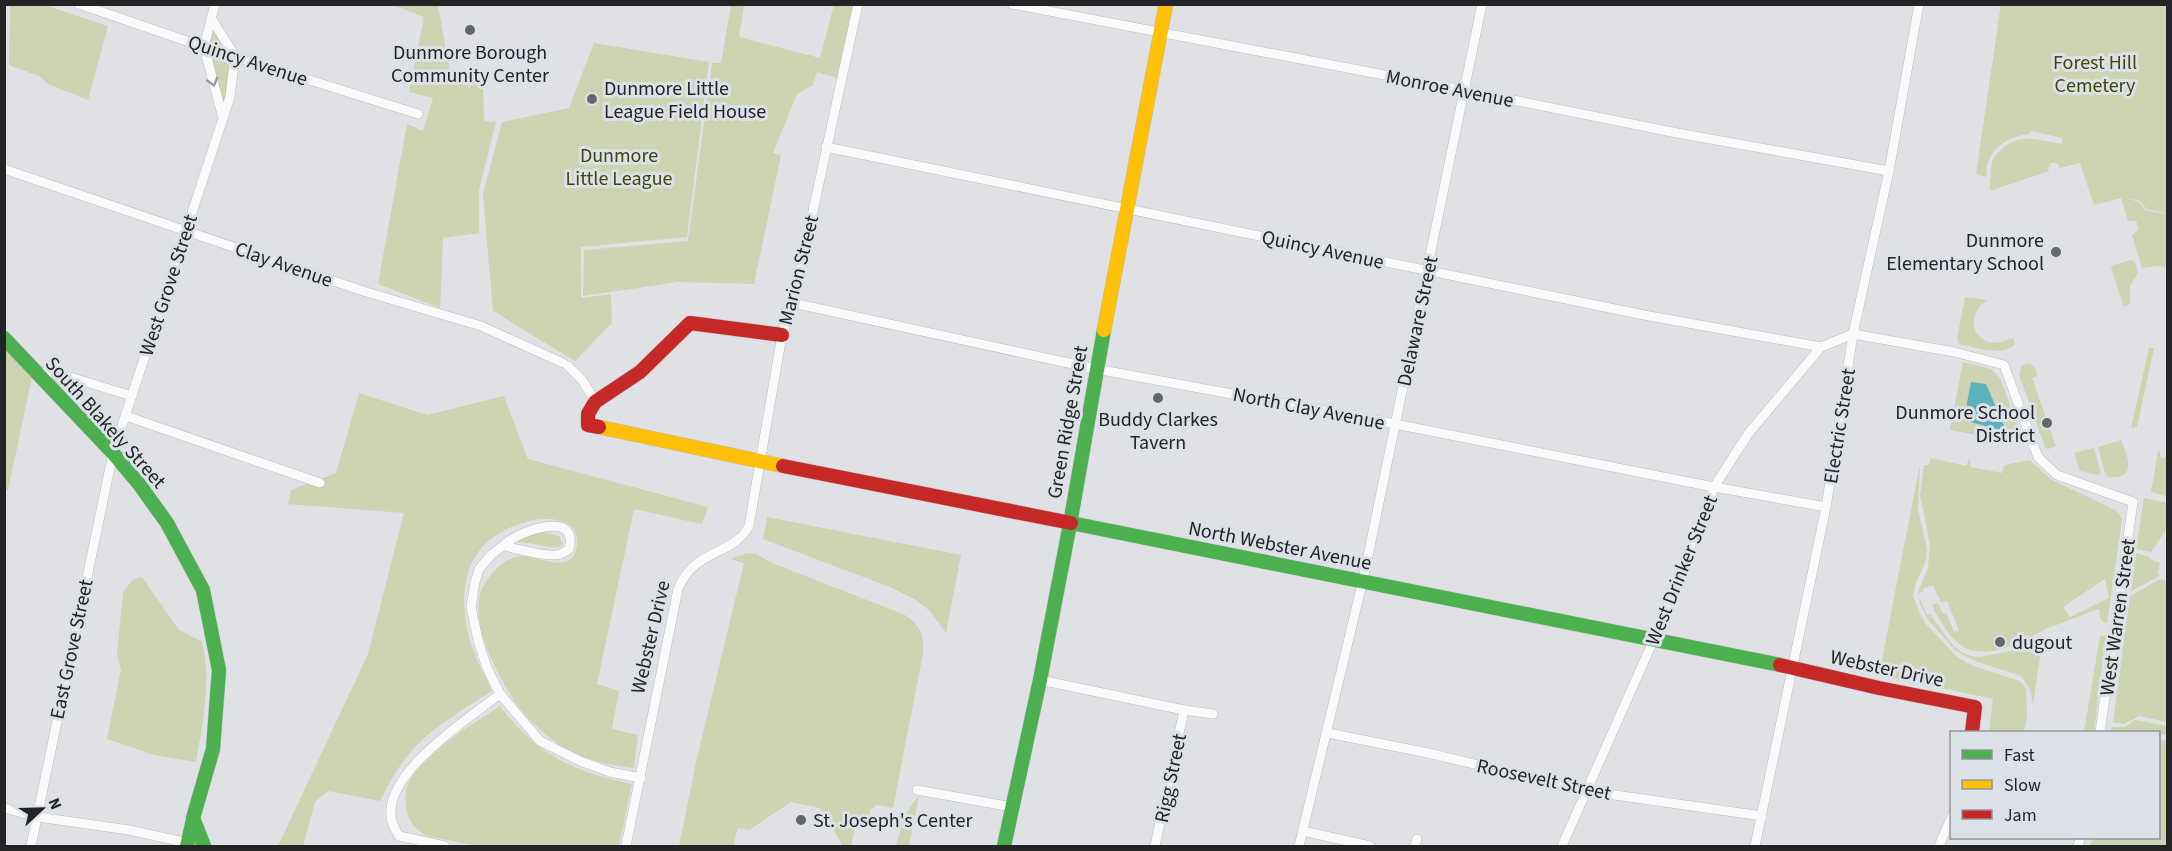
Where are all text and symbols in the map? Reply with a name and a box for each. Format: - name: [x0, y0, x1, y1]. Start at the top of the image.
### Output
- marker: Dunmore Borough Community Center: [463, 23, 477, 37]
- street label: Quincy Avenue: [184, 28, 311, 93]
- place label: Dunmore Borough Community Center: [391, 39, 549, 90]
- park label: Forest Hill Cemetery: [2053, 49, 2137, 100]
- street label: Monroe Avenue: [1384, 63, 1516, 115]
- place label: Dunmore Little League Field House: [604, 75, 766, 126]
- one-way arrow: [206, 77, 219, 87]
- marker: Dunmore Little League Field House: [585, 92, 599, 106]
- park label: Dunmore Little League: [566, 142, 673, 193]
- street label: West Grove Street: [133, 211, 205, 360]
- street label: Marion Street: [772, 212, 826, 328]
- street label: Quincy Avenue: [1259, 223, 1387, 277]
- place label: Dunmore Elementary School: [1886, 227, 2044, 278]
- street label: Clay Avenue: [231, 235, 336, 295]
- marker: Dunmore Elementary School: [2049, 245, 2063, 259]
- street label: Delaware Street: [1391, 253, 1445, 389]
- street label: Green Ridge Street: [1041, 343, 1095, 501]
- street label: South Blakely Street: [38, 351, 172, 495]
- street label: Electric Street: [1817, 366, 1863, 486]
- street label: North Clay Avenue: [1231, 381, 1387, 437]
- marker: Buddy Clarkes Tavern: [1151, 391, 1165, 405]
- place label: Dunmore School District: [1895, 399, 2035, 450]
- place label: Buddy Clarkes Tavern: [1098, 406, 1218, 457]
- marker: Dunmore School District: [2040, 416, 2054, 430]
- street label: West Drinker Street: [1639, 491, 1725, 650]
- street label: North Webster Avenue: [1186, 514, 1374, 577]
- street label: West Warren Street: [2093, 536, 2143, 698]
- street label: East Grove Street: [43, 576, 101, 722]
- street label: Webster Drive: [624, 578, 678, 697]
- place label: dugout: [2012, 629, 2073, 657]
- marker: dugout: [1993, 635, 2007, 649]
- street label: Webster Drive: [1827, 643, 1946, 695]
- street label: Rigg Street: [1148, 731, 1194, 825]
- legend: [1950, 731, 2160, 839]
- text: Fast: [2004, 743, 2035, 768]
- street label: Roosevelt Street: [1474, 752, 1614, 808]
- text: Slow: [2004, 773, 2041, 798]
- north arrow: [12, 779, 72, 839]
- text: N: [43, 795, 67, 813]
- text: Jam: [2004, 803, 2037, 828]
- place label: St. Joseph's Center: [813, 807, 972, 835]
- marker: St. Joseph's Center: [794, 813, 808, 827]

